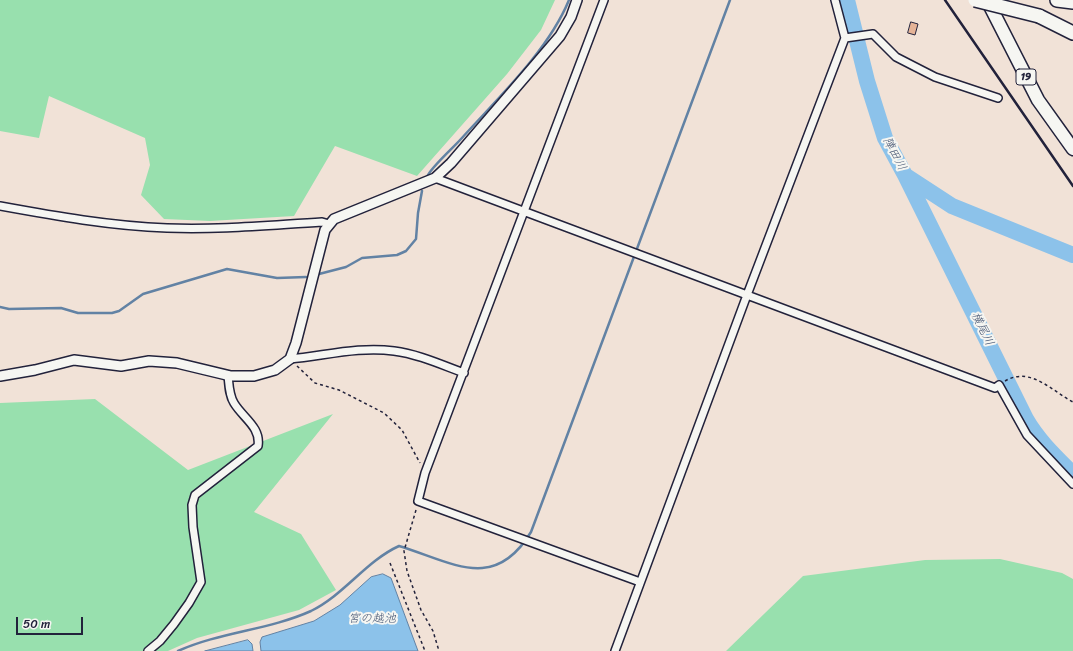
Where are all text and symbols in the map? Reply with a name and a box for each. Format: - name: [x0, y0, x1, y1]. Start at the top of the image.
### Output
- road number: 19: [1016, 69, 1036, 85]
- water label: 陣田川: [879, 135, 909, 173]
- water label: 横尾川: [968, 310, 996, 348]
- scale bar: [18, 609, 85, 635]
- water label: 宮の越池: [348, 612, 396, 626]
- text: 50 m: [23, 613, 50, 635]

